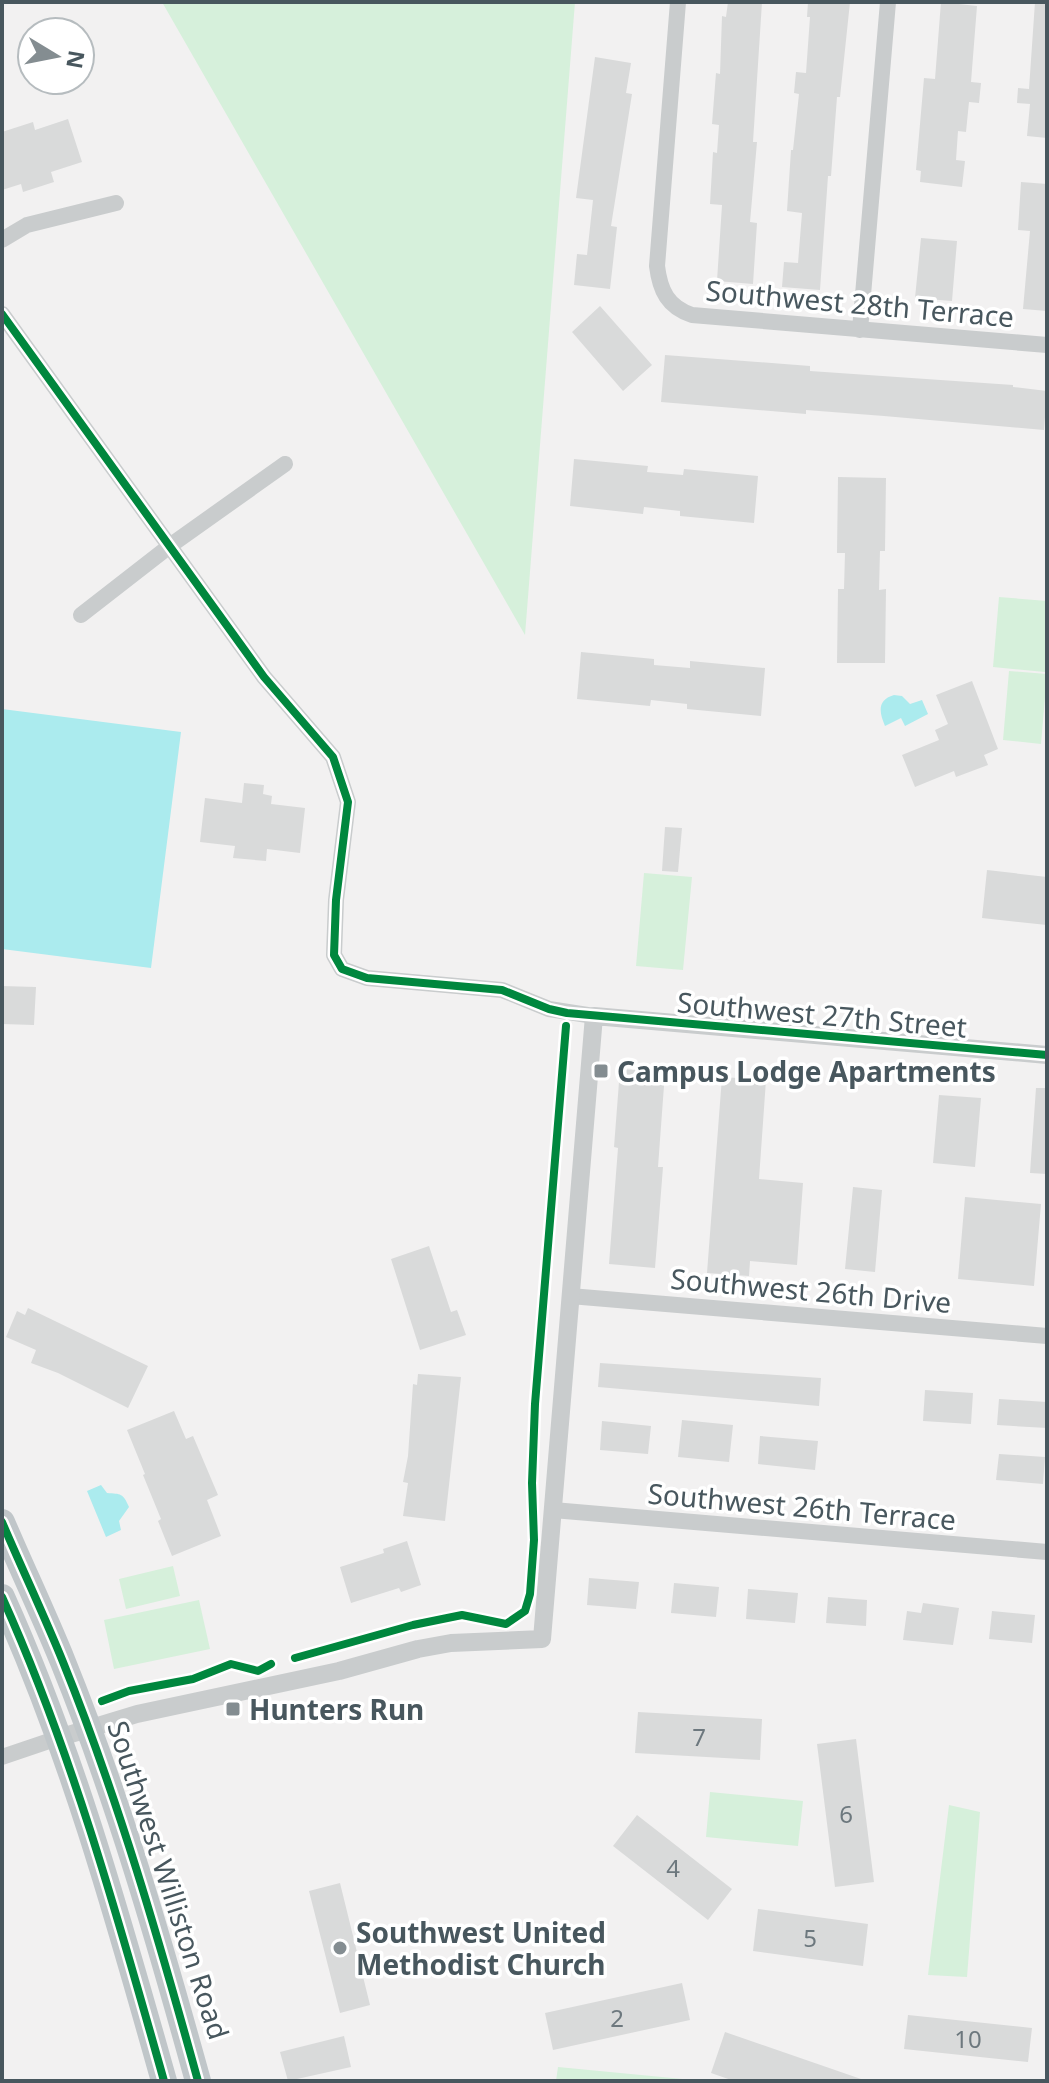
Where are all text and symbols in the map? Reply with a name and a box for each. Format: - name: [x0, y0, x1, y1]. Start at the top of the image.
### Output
- north arrow: [16, 16, 96, 96]
- text: N: [60, 48, 93, 71]
- street label: Southwest 28th Terrace: [704, 271, 1016, 335]
- street label: Southwest 27th Street: [676, 982, 968, 1046]
- place label: Campus Lodge Apartments: [617, 1052, 996, 1090]
- marker: Campus Lodge Apartments: [592, 1062, 610, 1080]
- street label: Southwest 26th Drive: [669, 1259, 953, 1321]
- street label: Southwest 26th Terrace: [646, 1474, 958, 1538]
- place label: Hunters Run: [249, 1690, 424, 1728]
- marker: Hunters Run: [224, 1700, 242, 1718]
- street label: Southwest Williston Road: [99, 1716, 239, 2044]
- house number: 7: [692, 1720, 706, 1753]
- house number: 6: [839, 1797, 853, 1830]
- house number: 4: [666, 1851, 680, 1884]
- place label: Southwest United Methodist Church: [356, 1913, 606, 1983]
- house number: 5: [803, 1921, 817, 1954]
- marker: Southwest United Methodist Church: [331, 1939, 349, 1957]
- house number: 2: [610, 2001, 624, 2034]
- house number: 10: [954, 2022, 982, 2055]

